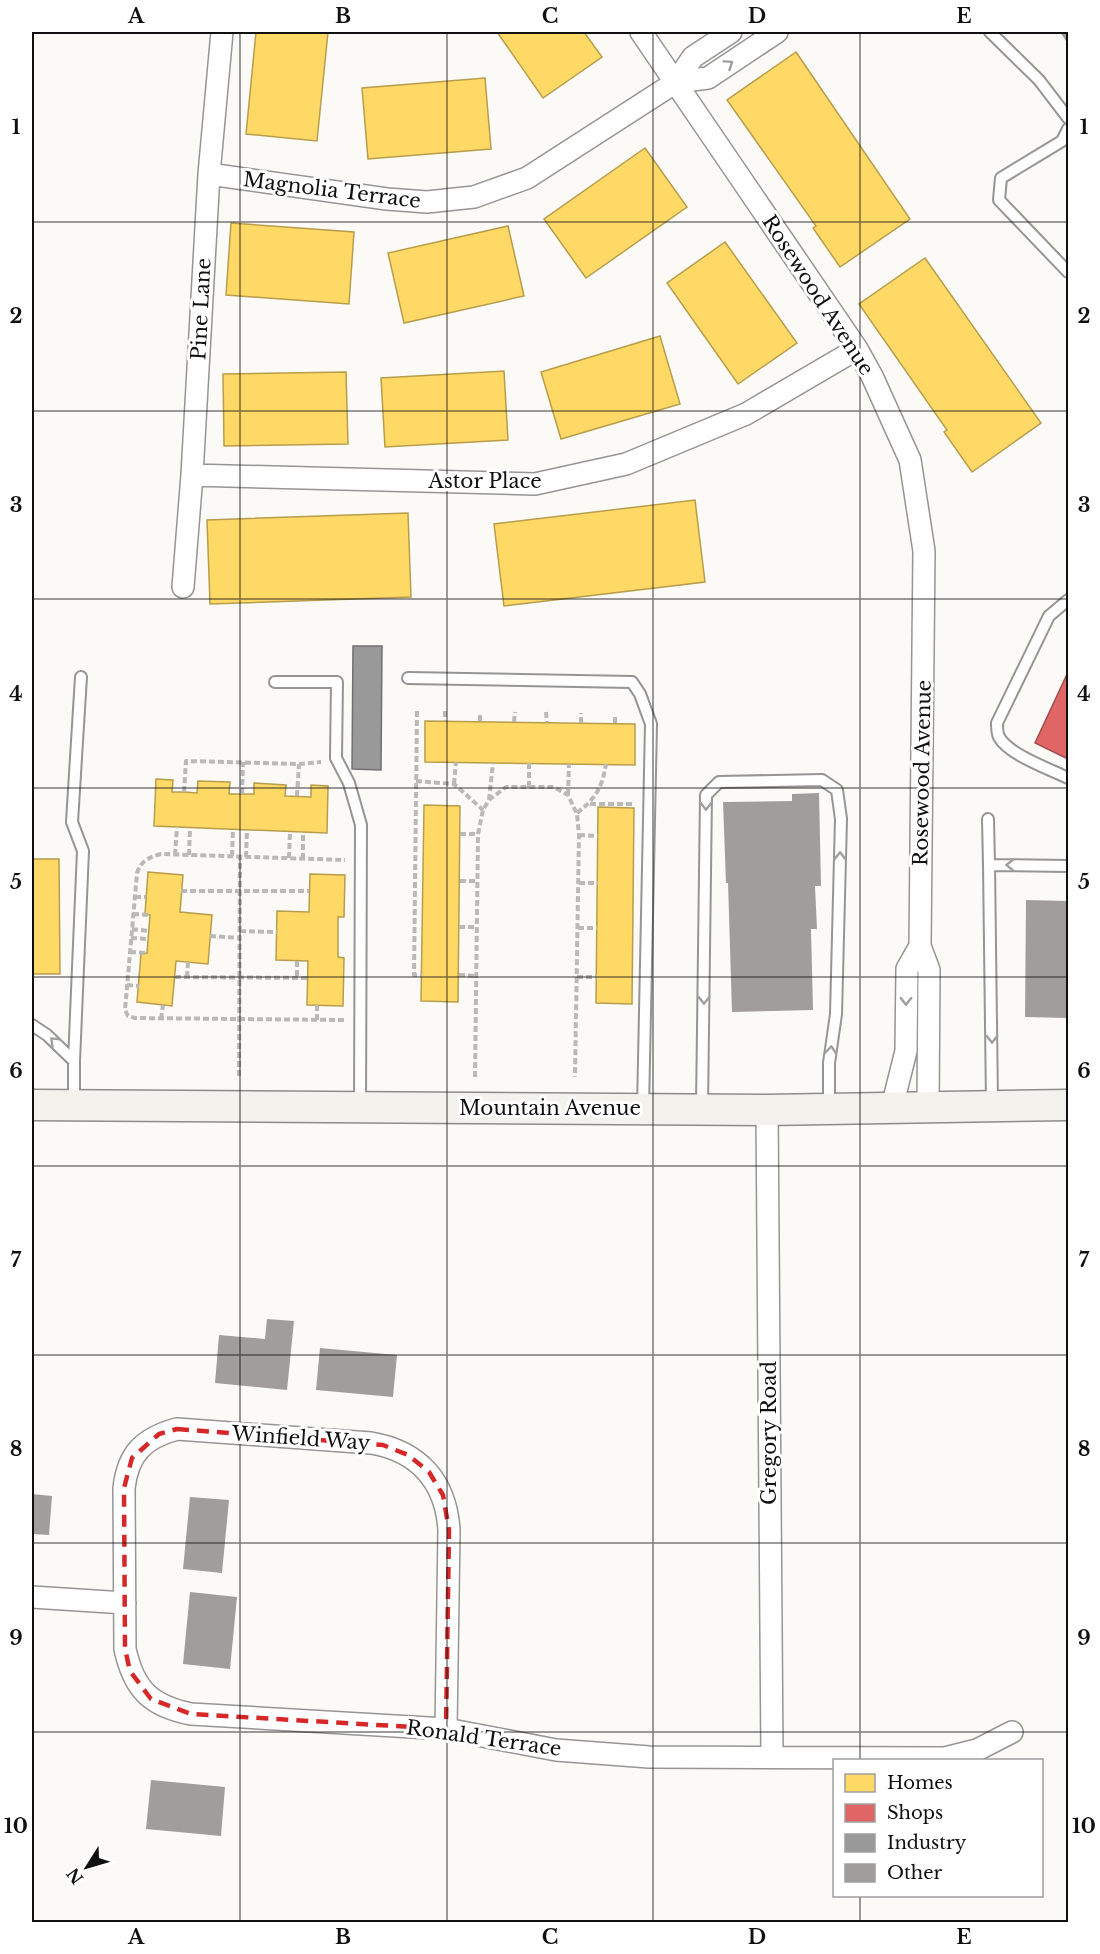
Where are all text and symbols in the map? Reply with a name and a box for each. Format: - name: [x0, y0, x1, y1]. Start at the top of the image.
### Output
- text: A: [127, 4, 145, 28]
- text: B: [335, 4, 351, 28]
- text: C: [542, 4, 558, 28]
- text: D: [748, 4, 766, 28]
- text: E: [956, 4, 972, 28]
- one-way arrow: [722, 60, 733, 71]
- text: 1: [12, 115, 21, 139]
- text: 1: [1080, 115, 1089, 139]
- street label: Magnolia Terrace: [242, 167, 422, 213]
- street label: Rosewood Avenue: [757, 210, 879, 380]
- street label: Pine Lane: [186, 257, 216, 361]
- text: 2: [9, 304, 23, 328]
- text: 2: [1077, 304, 1091, 328]
- street label: Astor Place: [427, 469, 542, 493]
- text: 3: [10, 493, 22, 517]
- text: 3: [1078, 493, 1090, 517]
- street label: Rosewood Avenue: [908, 680, 936, 866]
- text: 4: [9, 682, 23, 706]
- text: 4: [1077, 682, 1091, 706]
- one-way arrow: [700, 801, 713, 810]
- one-way arrow: [834, 851, 847, 860]
- one-way arrow: [1006, 859, 1015, 871]
- text: 5: [10, 870, 22, 894]
- text: 5: [1078, 870, 1090, 894]
- one-way arrow: [698, 996, 710, 1005]
- one-way arrow: [900, 997, 912, 1006]
- one-way arrow: [986, 1035, 998, 1044]
- one-way arrow: [50, 1037, 60, 1048]
- one-way arrow: [824, 1046, 837, 1055]
- text: 6: [9, 1059, 23, 1083]
- text: 6: [1077, 1059, 1091, 1083]
- street label: Mountain Avenue: [459, 1096, 641, 1120]
- text: 7: [11, 1248, 22, 1272]
- text: 7: [1079, 1248, 1090, 1272]
- street label: Gregory Road: [757, 1361, 781, 1505]
- street label: Winfield Way: [230, 1421, 371, 1455]
- text: 8: [10, 1437, 22, 1461]
- text: 8: [1078, 1437, 1090, 1461]
- text: 9: [9, 1626, 23, 1650]
- text: 9: [1077, 1626, 1091, 1650]
- street label: Ronald Terrace: [405, 1715, 563, 1761]
- legend: [833, 1759, 1043, 1897]
- text: Homes: [887, 1772, 953, 1794]
- text: Shops: [887, 1802, 943, 1824]
- text: 10: [4, 1814, 28, 1838]
- text: 10: [1072, 1814, 1096, 1838]
- text: Industry: [887, 1832, 967, 1854]
- north arrow: [57, 1837, 117, 1897]
- text: Other: [887, 1862, 943, 1884]
- text: N: [63, 1864, 88, 1888]
- text: A: [127, 1925, 145, 1949]
- text: B: [335, 1925, 351, 1949]
- text: C: [542, 1925, 558, 1949]
- text: D: [748, 1925, 766, 1949]
- text: E: [956, 1925, 972, 1949]

